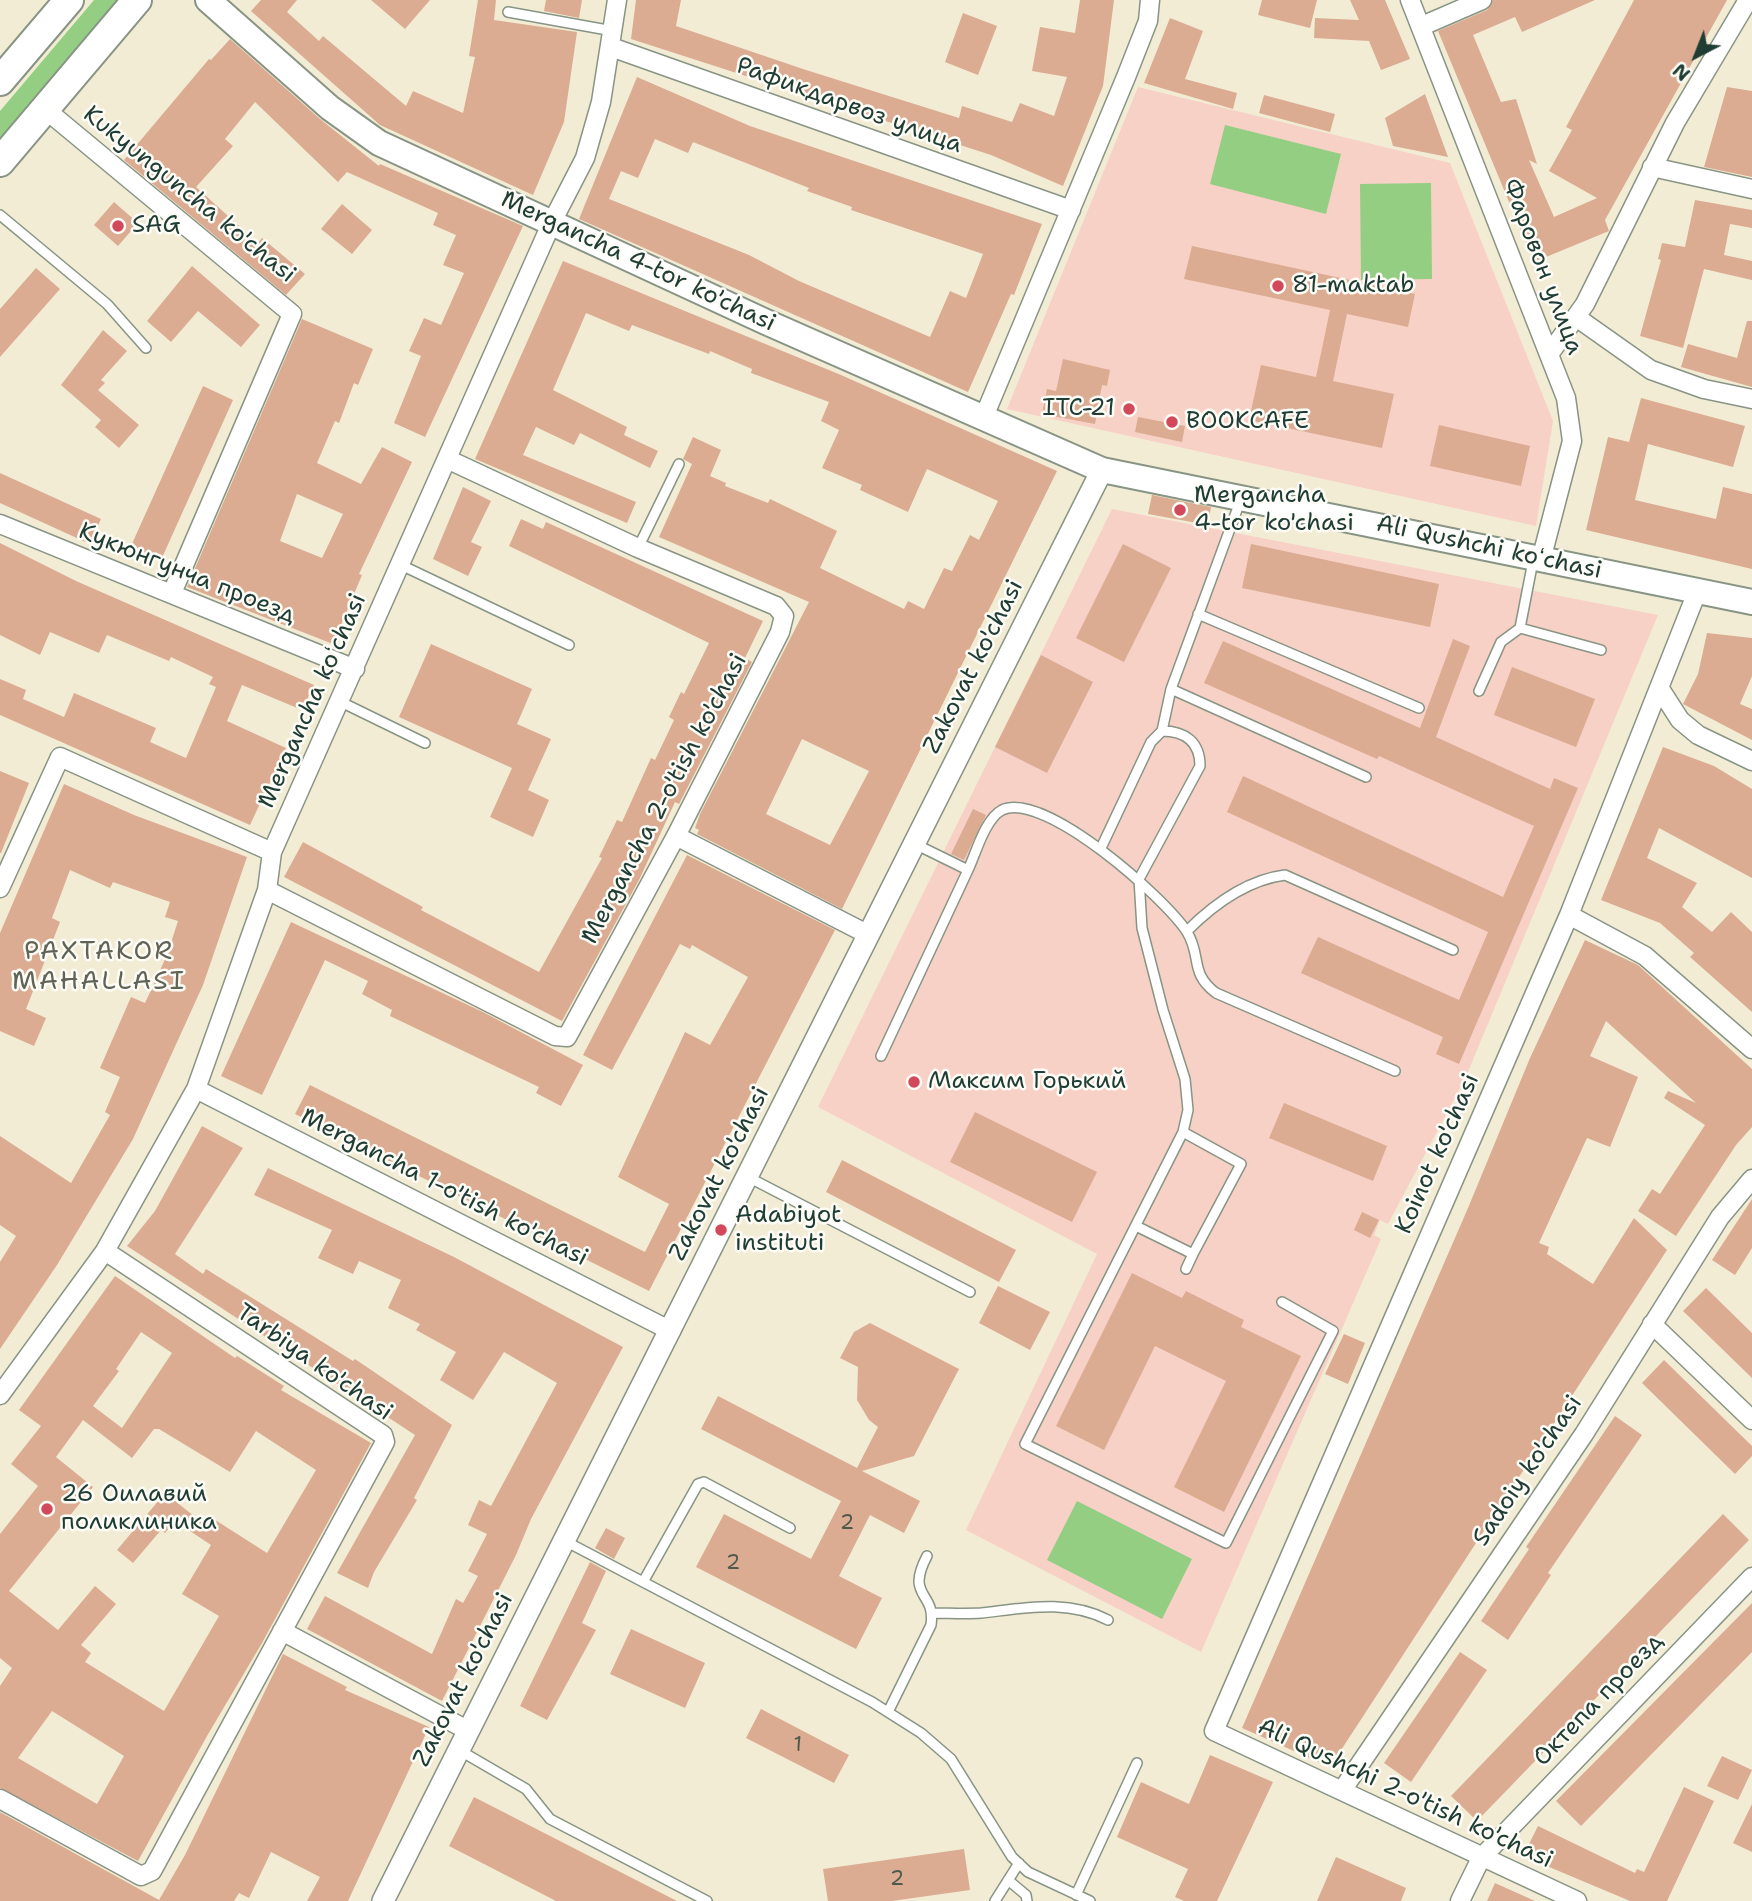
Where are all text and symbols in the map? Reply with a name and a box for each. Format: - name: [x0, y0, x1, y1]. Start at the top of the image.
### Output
- north arrow: [1661, 21, 1731, 91]
- street label: Рафикдарвоз улица: [732, 52, 966, 160]
- text: N: [1668, 58, 1696, 86]
- street label: Kukyunguncha ko'chasi: [77, 100, 301, 290]
- street label: Фаровон улица: [1495, 175, 1589, 359]
- street label: Mergancha 4-tor ko'chasi: [496, 186, 780, 338]
- place label: SAG: [132, 212, 181, 240]
- marker: SAG: [110, 218, 126, 234]
- place label: 81-maktab: [1292, 272, 1414, 300]
- marker: 81-maktab: [1270, 278, 1286, 294]
- place label: ITC-21: [1042, 395, 1115, 423]
- marker: ITC-21: [1121, 401, 1137, 417]
- place label: BOOKCAFE: [1186, 408, 1309, 436]
- marker: BOOKCAFE: [1164, 414, 1180, 430]
- place label: Mergancha 4-tor ko'chasi: [1194, 482, 1354, 538]
- marker: Mergancha 4-tor ko'chasi: [1172, 502, 1188, 518]
- street label: Ali Qushchi koʻchasi: [1374, 510, 1604, 586]
- street label: Кукюнгунча проезд: [74, 517, 300, 631]
- street label: Zakovat ko'chasi: [918, 575, 1030, 759]
- street label: Mergancha koʻchasi: [253, 589, 373, 813]
- street label: Mergancha 2-o'tish ko'chasi: [576, 649, 754, 949]
- district label: PAXTAKOR MAHALLASI: [13, 936, 185, 998]
- place label: Максим Горький: [928, 1068, 1126, 1096]
- street label: Koinot ko'chasi: [1390, 1069, 1486, 1239]
- marker: Максим Горький: [906, 1074, 922, 1090]
- street label: Zakovat ko'chasi: [664, 1082, 776, 1266]
- street label: Mergancha 1-o'tish ko'chasi: [296, 1103, 592, 1273]
- place label: Adabiyot instituti: [735, 1202, 842, 1258]
- marker: Adabiyot instituti: [713, 1222, 729, 1238]
- street label: Tarbiya ko'chasi: [230, 1298, 398, 1428]
- street label: Sadoiy ko'chasi: [1467, 1390, 1589, 1552]
- place label: 26 Оилавий поликлиника: [61, 1481, 217, 1537]
- marker: 26 Оилавий поликлиника: [39, 1501, 55, 1517]
- house number: 2: [840, 1511, 854, 1537]
- house number: 2: [726, 1551, 740, 1577]
- street label: Zakovat ko'chasi: [408, 1588, 520, 1772]
- street label: Октепа проезд: [1528, 1627, 1670, 1773]
- street label: Ali Qushchi 2-o'tish ko'chasi: [1253, 1713, 1557, 1875]
- house number: 1: [794, 1733, 802, 1759]
- house number: 2: [890, 1867, 904, 1893]

